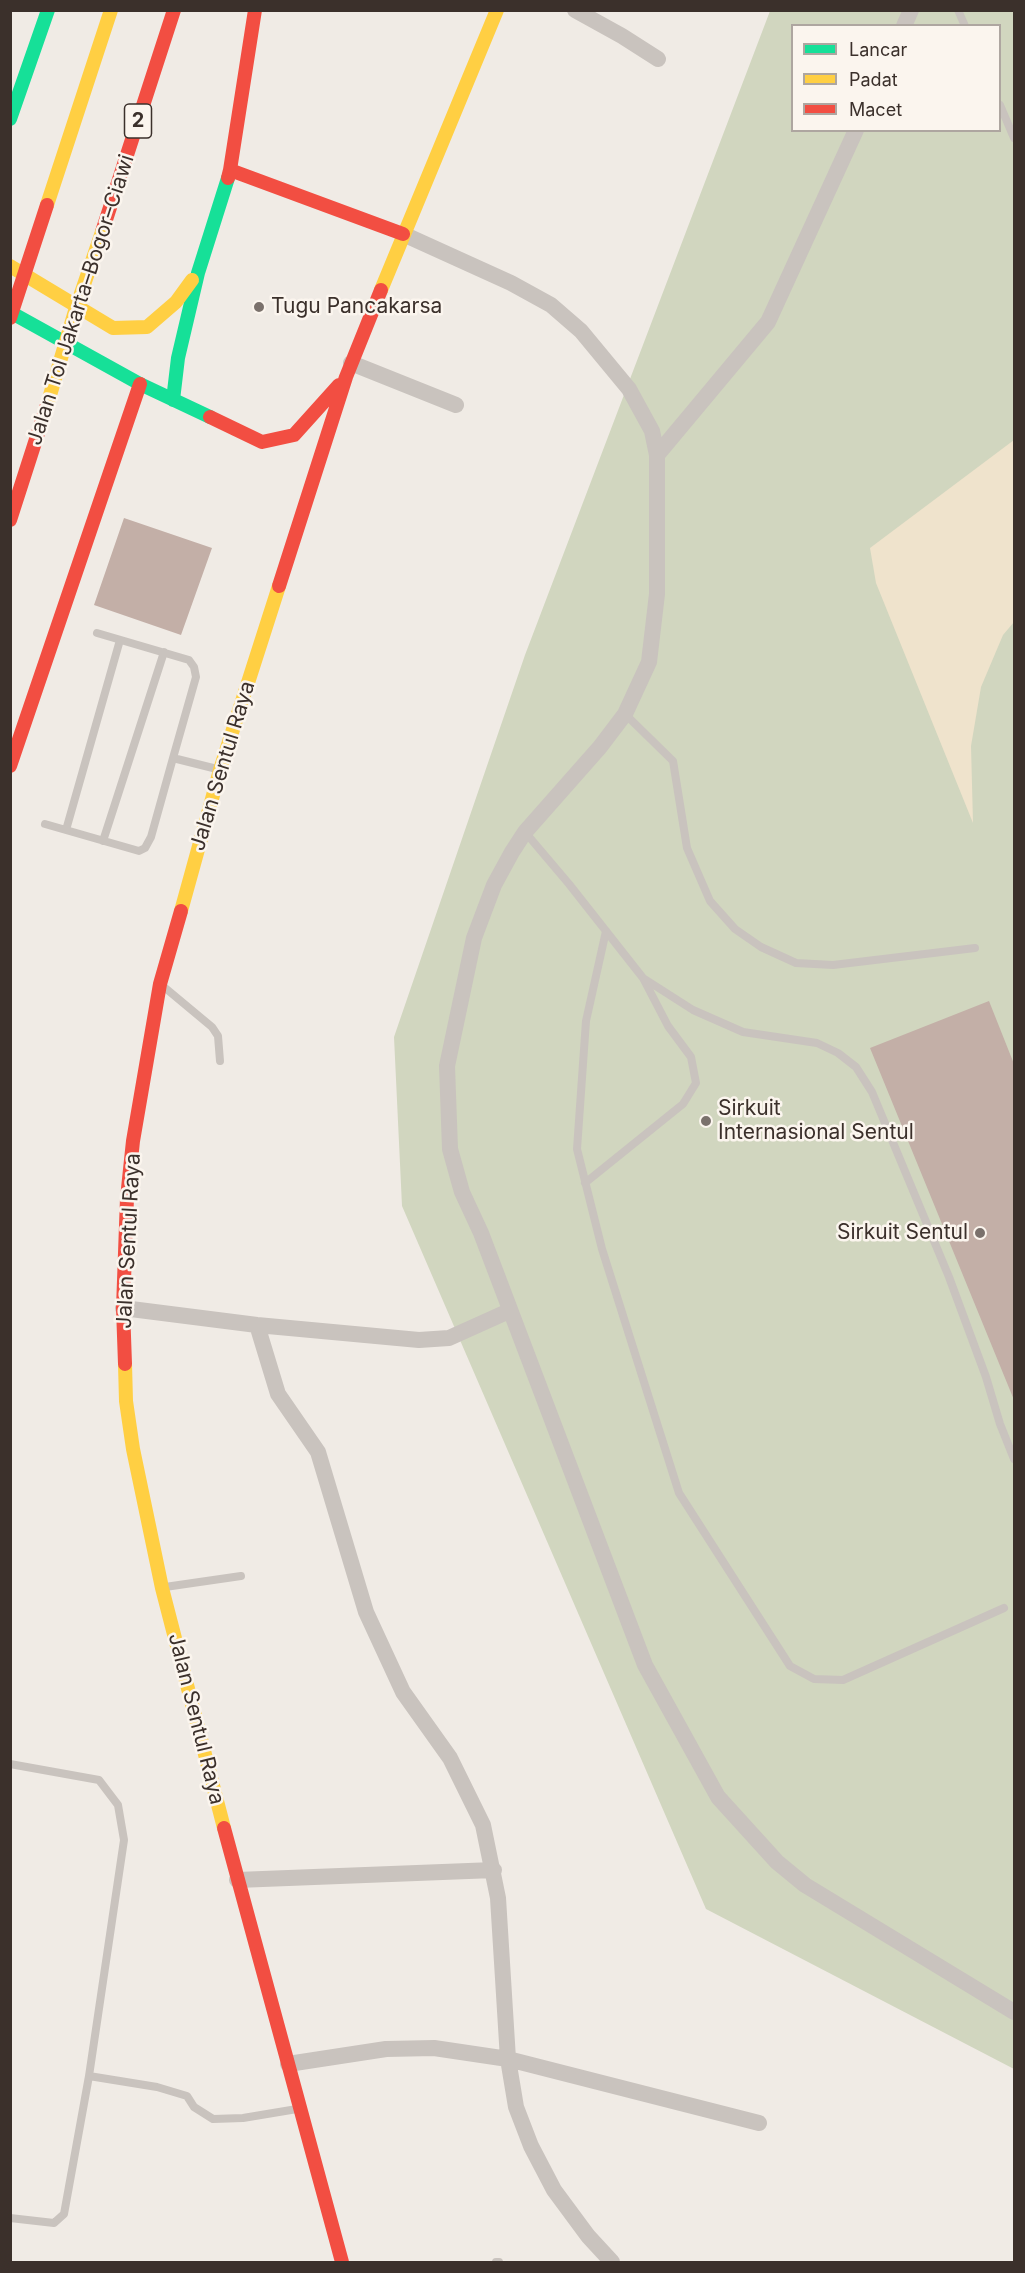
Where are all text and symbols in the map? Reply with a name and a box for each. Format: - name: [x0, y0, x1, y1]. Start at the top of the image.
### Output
- legend: [791, 24, 1001, 132]
- text: Lancar: [849, 39, 907, 60]
- text: Padat: [849, 69, 898, 90]
- text: Macet: [849, 99, 902, 120]
- road number: 2: [124, 104, 152, 138]
- street label: Jalan Tol Jakarta–Bogor–Ciawi: [22, 152, 140, 448]
- place label: Tugu Pancakarsa: [271, 294, 442, 320]
- marker: Tugu Pancakarsa: [252, 300, 266, 314]
- street label: Jalan Sentul Raya: [185, 678, 261, 854]
- place label: Sirkuit Internasional Sentul: [718, 1096, 914, 1146]
- marker: Sirkuit Internasional Sentul: [699, 1114, 713, 1128]
- street label: Jalan Sentul Raya: [112, 1153, 146, 1329]
- place label: Sirkuit Sentul: [837, 1220, 968, 1246]
- marker: Sirkuit Sentul: [973, 1226, 987, 1240]
- street label: Jalan Sentul Raya: [163, 1631, 229, 1807]

